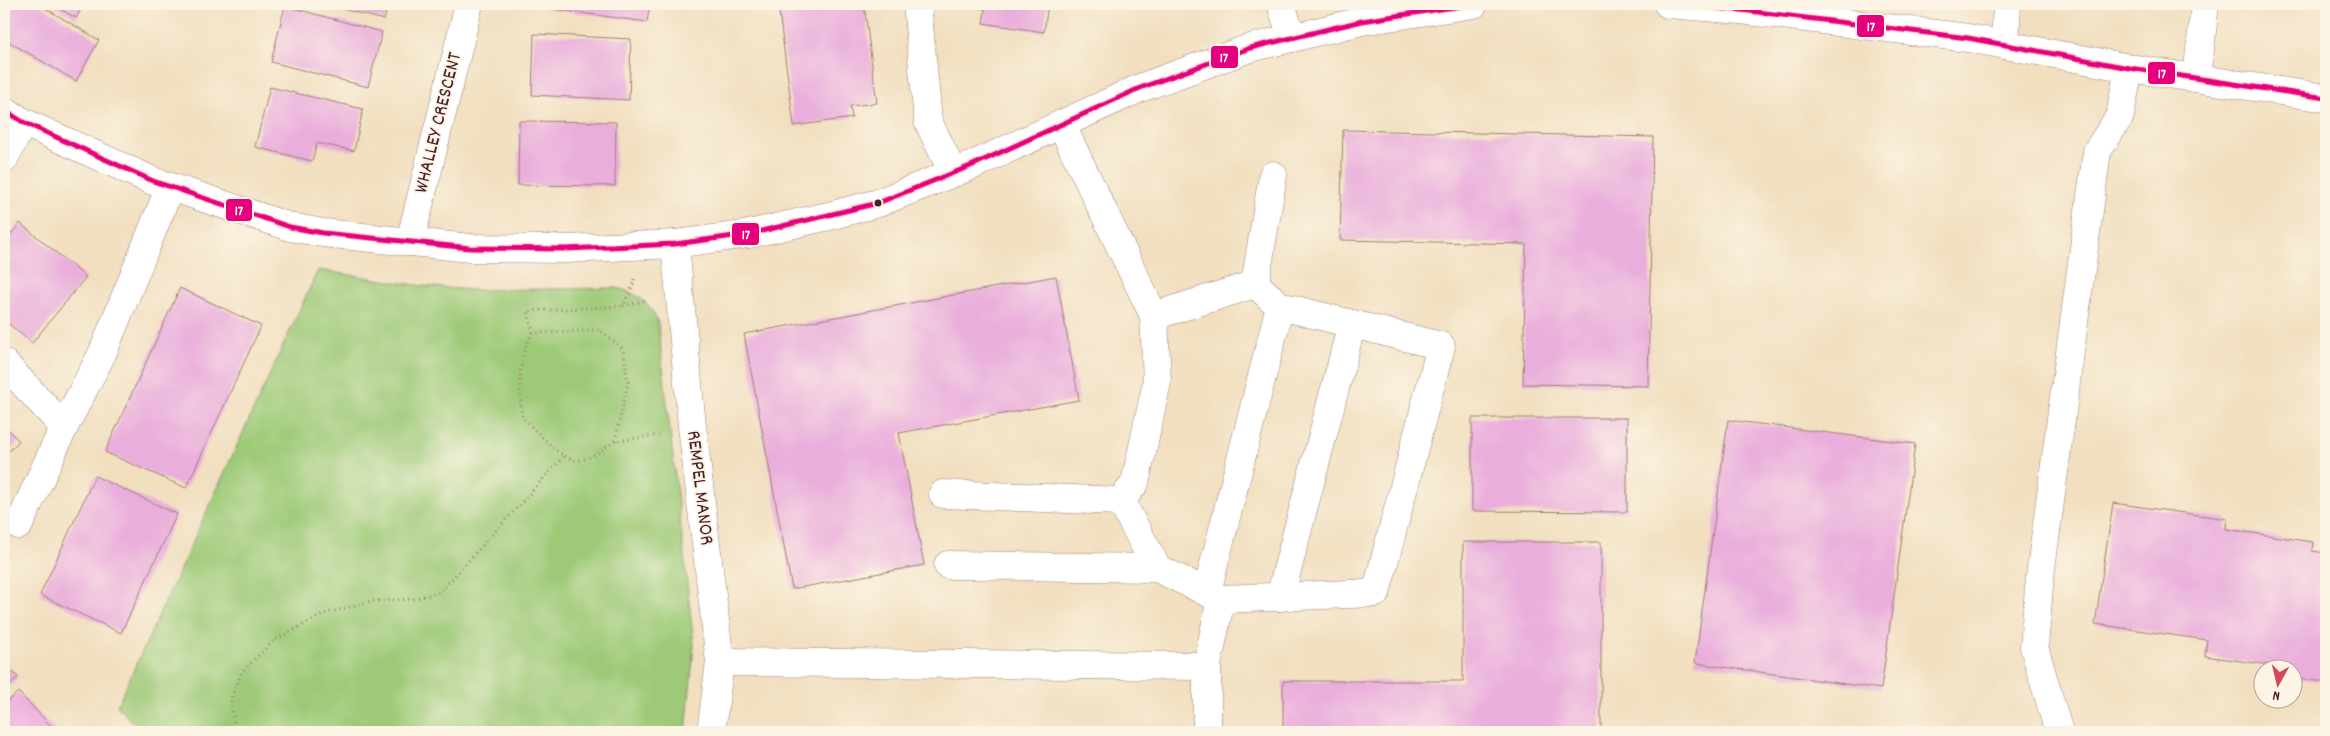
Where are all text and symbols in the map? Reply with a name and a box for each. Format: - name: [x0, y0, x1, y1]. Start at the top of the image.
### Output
- line badge: 17: [1856, 14, 1885, 38]
- text: 17: [1867, 18, 1876, 38]
- line badge: 17: [1210, 45, 1239, 69]
- text: 17: [1220, 49, 1229, 69]
- street label: WHALLEY CRESCENT: [408, 50, 470, 196]
- line badge: 17: [2147, 61, 2176, 85]
- text: 17: [2158, 65, 2167, 85]
- line badge: 17: [225, 198, 253, 222]
- unlabelled marker: [873, 198, 883, 208]
- text: 17: [235, 202, 244, 222]
- line badge: 17: [731, 222, 760, 246]
- text: 17: [742, 226, 751, 246]
- street label: REMPEL MANOR: [678, 429, 720, 547]
- north arrow: [2252, 658, 2302, 708]
- text: N: [2272, 684, 2281, 705]

